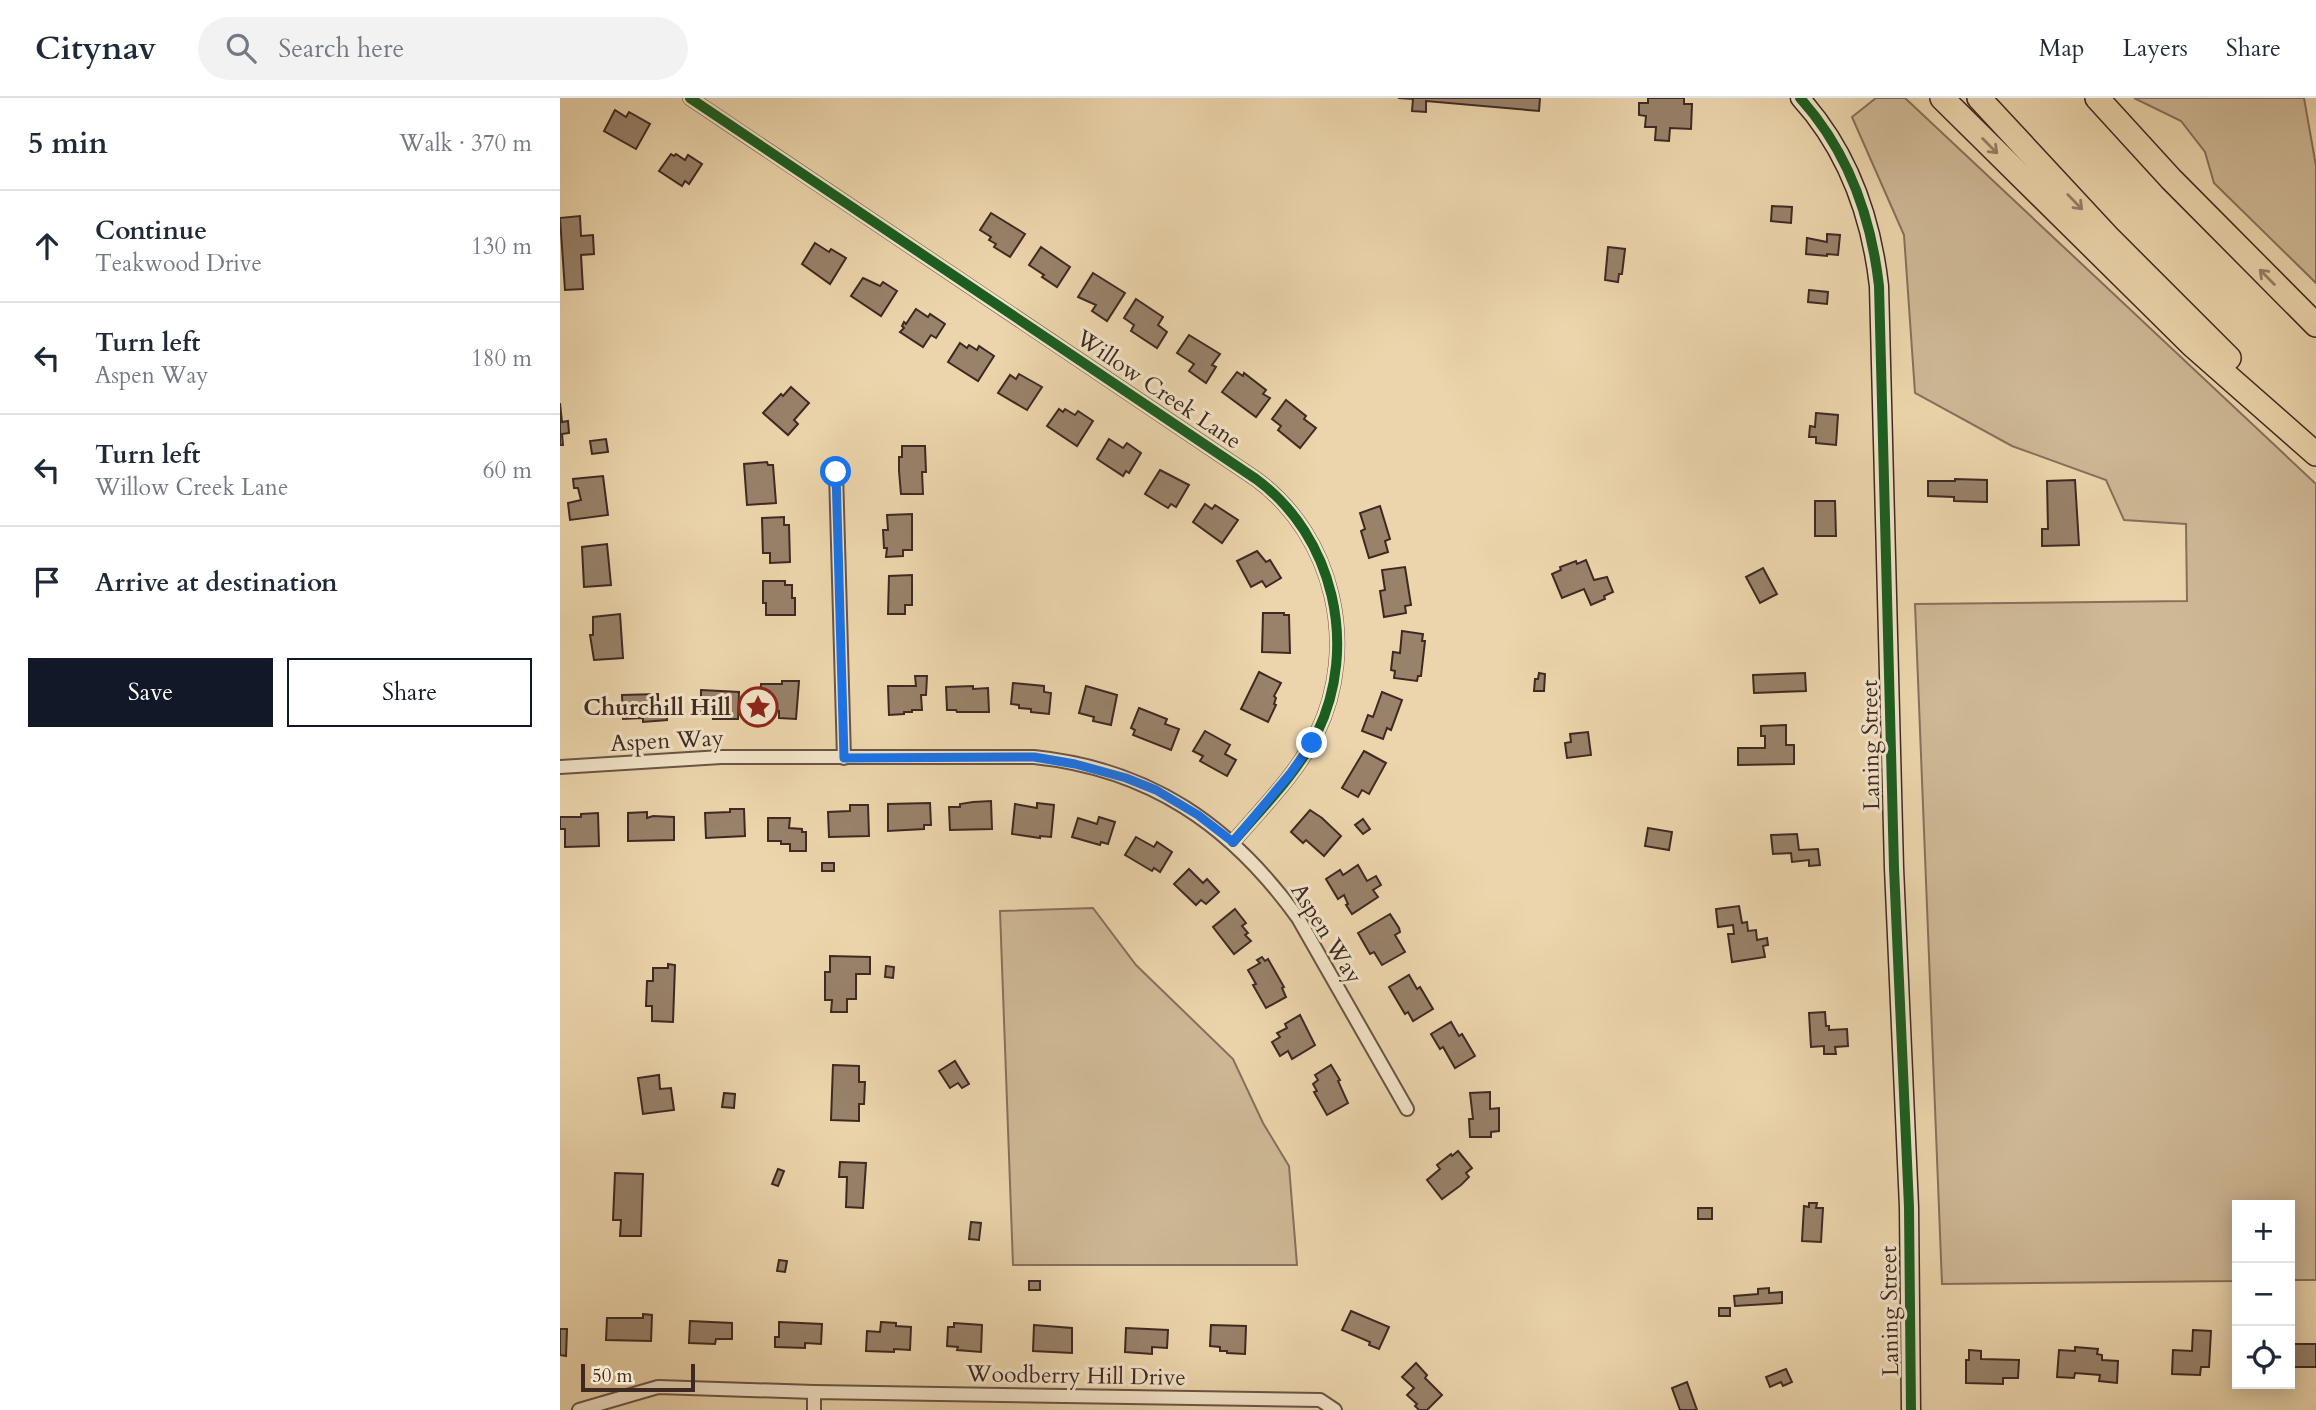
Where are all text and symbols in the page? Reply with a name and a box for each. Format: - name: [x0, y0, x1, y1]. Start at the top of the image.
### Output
- search box: [198, 17, 688, 80]
- text: Citynav: [35, 26, 156, 71]
- icon: search: [222, 29, 260, 67]
- text: Search here: [278, 31, 404, 66]
- text: Map: [2039, 32, 2085, 65]
- text: Layers: [2123, 32, 2188, 65]
- text: Share: [2226, 32, 2281, 65]
- text: 5 min: [28, 123, 108, 164]
- text: Walk · 370 m: [399, 128, 532, 159]
- one-way arrow: [1981, 137, 1998, 154]
- one-way arrow: [2066, 193, 2083, 210]
- text: Continue: [95, 213, 207, 248]
- icon: ahead: [28, 227, 66, 265]
- text: 130 m: [471, 231, 532, 262]
- text: Teakwood Drive: [95, 248, 262, 279]
- one-way arrow: [2259, 268, 2276, 285]
- street label: Willow Creek Lane: [1069, 322, 1248, 456]
- text: Turn left: [95, 325, 200, 360]
- icon: left: [28, 339, 66, 377]
- text: 180 m: [471, 343, 532, 374]
- text: Aspen Way: [95, 360, 208, 391]
- text: Turn left: [95, 437, 200, 472]
- icon: left: [28, 451, 66, 489]
- text: 60 m: [483, 455, 532, 486]
- route start: [820, 456, 851, 487]
- text: Willow Creek Lane: [95, 472, 288, 503]
- icon: arrive: [28, 563, 66, 601]
- text: Arrive at destination: [95, 565, 338, 600]
- button: Save: [28, 658, 273, 727]
- button: Share: [287, 658, 532, 727]
- street label: Laning Street: [1854, 679, 1887, 811]
- place icon: Churchill Hill: [737, 686, 779, 728]
- place label: Churchill Hill: [583, 692, 731, 723]
- street label: Aspen Way: [610, 722, 725, 759]
- route end: [1296, 727, 1327, 758]
- street label: Aspen Way: [1283, 877, 1370, 990]
- map controls: [2232, 1200, 2295, 1389]
- button: +: [2232, 1200, 2295, 1263]
- street label: Laning Street: [1873, 1245, 1906, 1377]
- button: −: [2232, 1263, 2295, 1326]
- button: locate: [2232, 1326, 2295, 1389]
- street label: Woodberry Hill Drive: [965, 1358, 1186, 1393]
- scale bar: [581, 1361, 695, 1393]
- text: 50 m: [592, 1363, 633, 1389]

